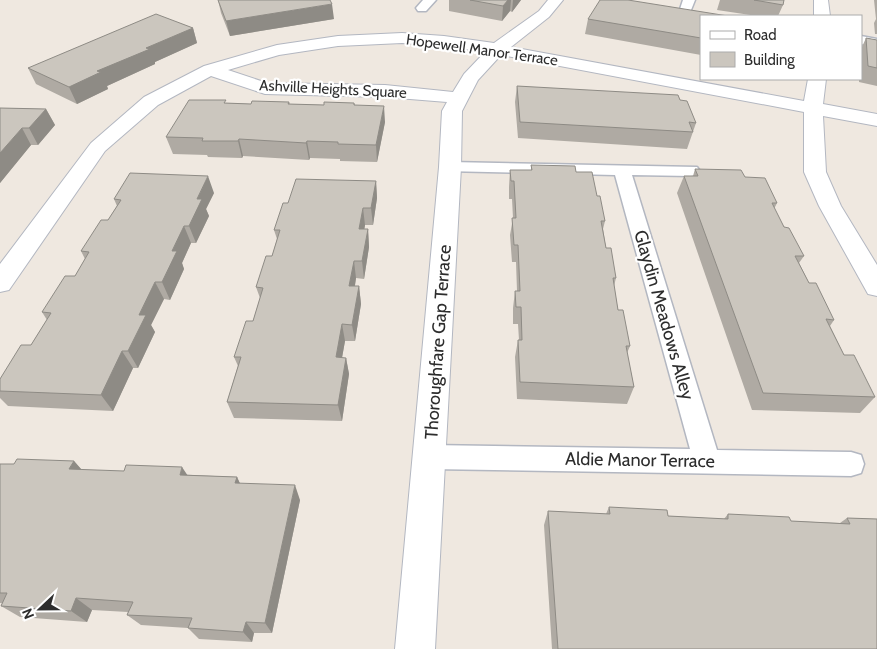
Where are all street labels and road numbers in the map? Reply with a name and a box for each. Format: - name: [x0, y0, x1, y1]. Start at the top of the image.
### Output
- street label: Hopewell Manor Terrace: [405, 30, 559, 70]
- street label: Ashville Heights Square: [259, 76, 408, 102]
- street label: Glaydin Meadows Alley: [629, 228, 699, 402]
- street label: Thoroughfare Gap Terrace: [420, 244, 456, 440]
- street label: Aldie Manor Terrace: [565, 448, 715, 472]

